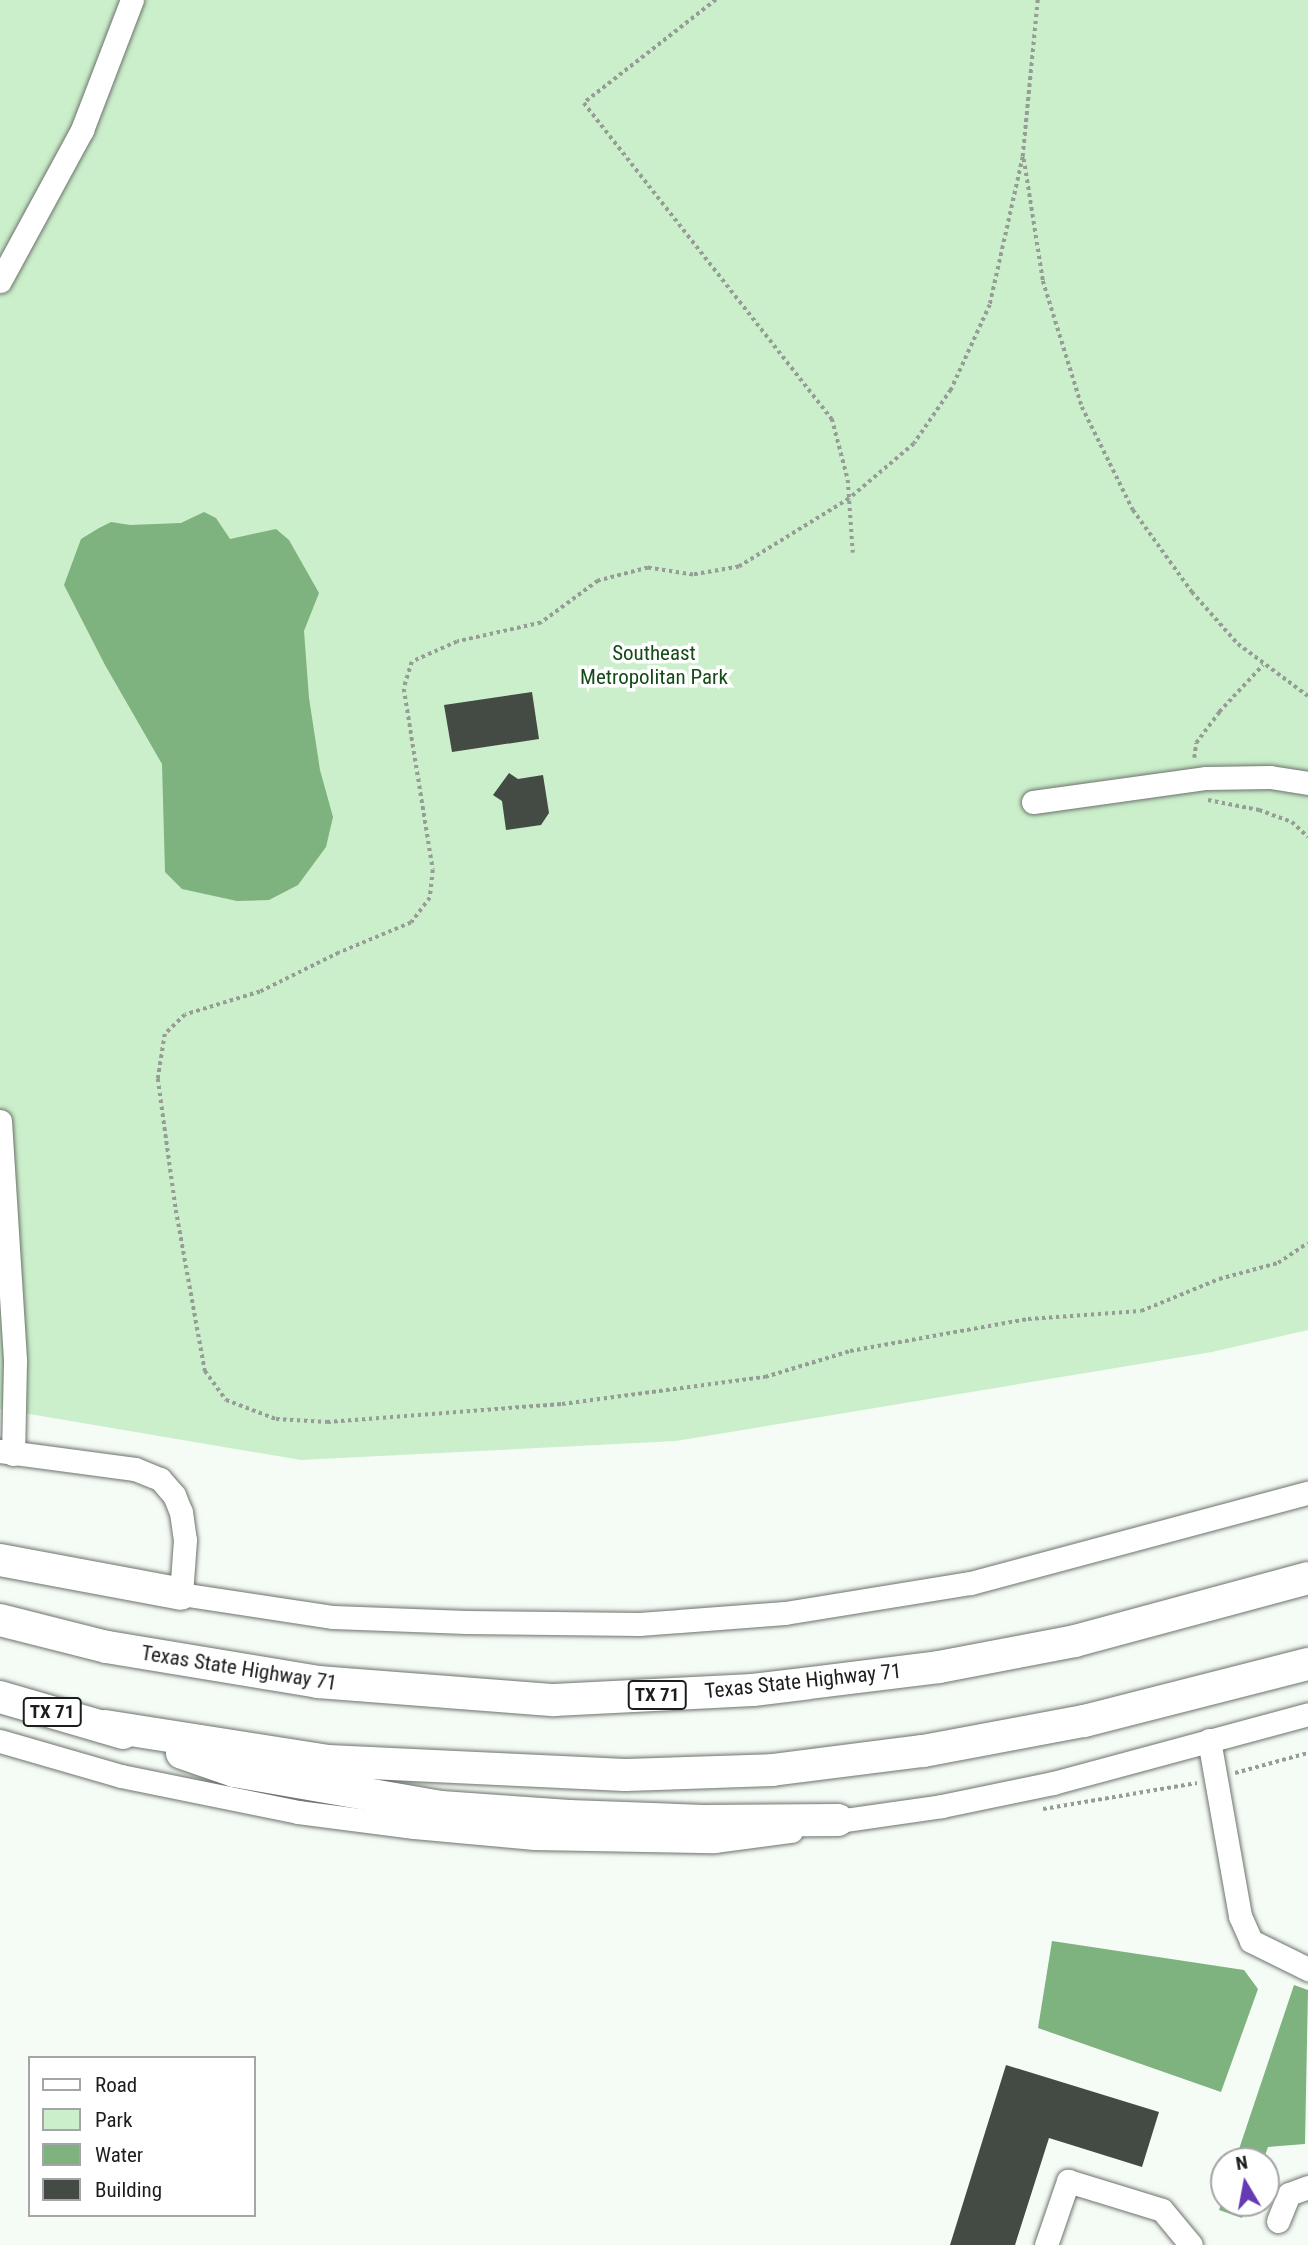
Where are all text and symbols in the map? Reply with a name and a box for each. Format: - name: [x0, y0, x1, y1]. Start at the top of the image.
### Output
- park label: Southeast Metropolitan Park: [580, 640, 728, 690]
- street label: Texas State Highway 71: [139, 1640, 339, 1696]
- street label: Texas State Highway 71: [703, 1658, 903, 1704]
- road number: TX 71: [627, 1680, 687, 1710]
- road number: TX 71: [22, 1696, 82, 1728]
- legend: [28, 2056, 256, 2217]
- text: Road: [95, 2073, 137, 2097]
- text: Park: [95, 2108, 132, 2132]
- text: Water: [95, 2143, 143, 2167]
- north arrow: [1210, 2147, 1280, 2217]
- text: N: [1234, 2150, 1249, 2175]
- text: Building: [95, 2178, 162, 2202]

